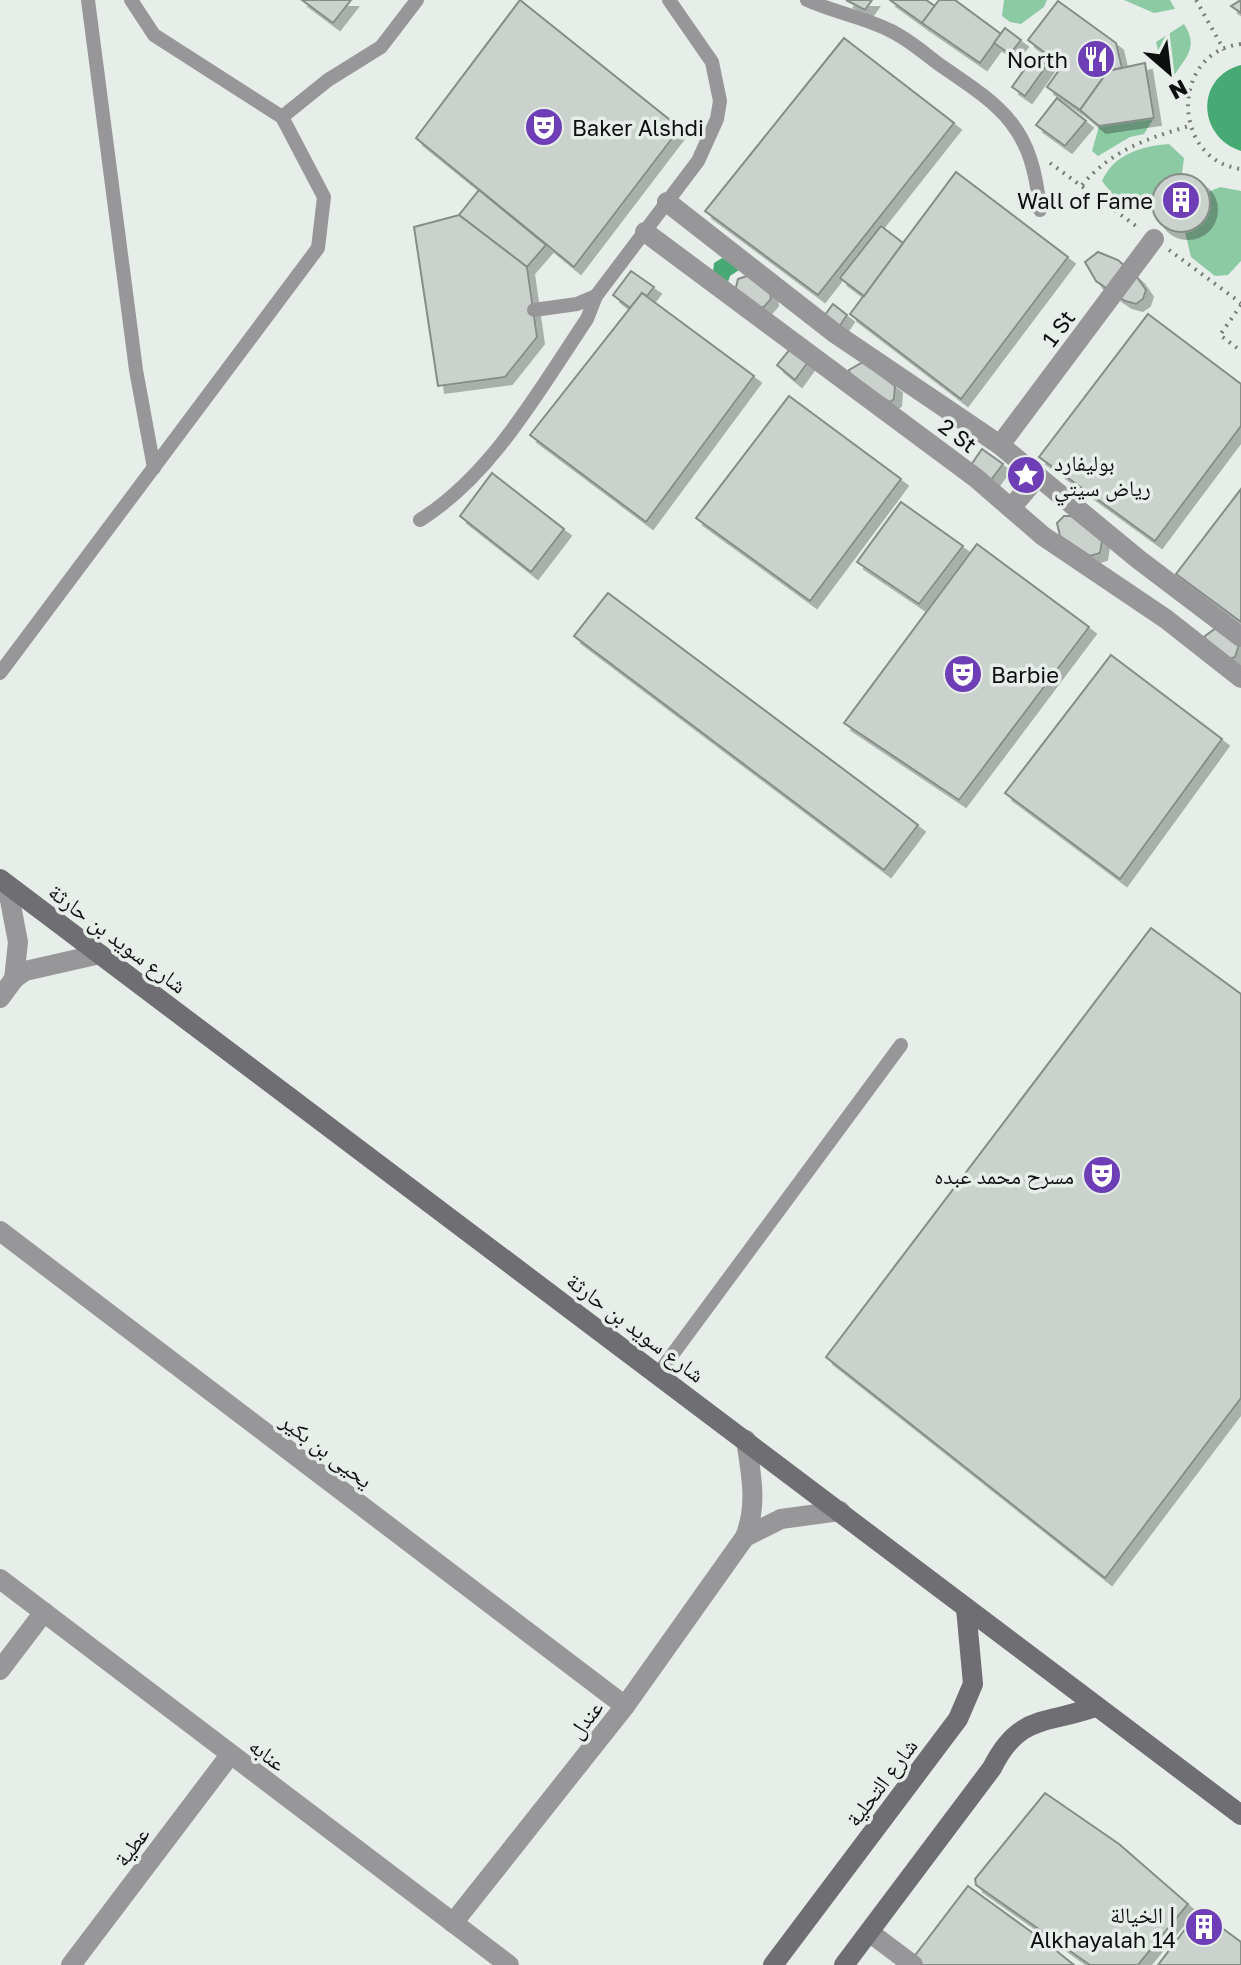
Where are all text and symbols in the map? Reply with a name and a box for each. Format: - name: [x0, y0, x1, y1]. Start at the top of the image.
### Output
- north arrow: [1129, 32, 1209, 112]
- restaurant icon: North: [1075, 38, 1117, 80]
- place label: North: [1007, 46, 1068, 73]
- text: N: [1165, 74, 1192, 106]
- theatre icon: Baker Alshdi: [523, 106, 565, 148]
- place label: Baker Alshdi: [572, 114, 704, 141]
- building icon: Wall of Fame: [1160, 179, 1202, 221]
- place label: Wall of Fame: [1017, 187, 1153, 214]
- street label: 1 St: [1036, 304, 1080, 352]
- street label: 2 St: [934, 412, 982, 458]
- place label: بوليفارد رياض سيتي: [1054, 449, 1151, 505]
- place icon: بوليفارد رياض سيتي: [1005, 454, 1047, 496]
- theatre icon: Barbie: [942, 653, 984, 695]
- place label: Barbie: [991, 661, 1059, 688]
- street label: شارع سويد بن حارثة: [43, 877, 192, 999]
- theatre icon: مسرح محمد عبده: [1081, 1154, 1123, 1196]
- place label: مسرح محمد عبده: [934, 1162, 1074, 1190]
- street label: شارع سويد بن حارثة: [561, 1266, 710, 1388]
- street label: يحيى بن بكير: [274, 1406, 378, 1494]
- street label: عندل: [562, 1695, 609, 1744]
- street label: عنابه: [244, 1731, 292, 1777]
- street label: شارع التحلية: [839, 1733, 924, 1832]
- street label: عطية: [107, 1821, 155, 1871]
- place label: الخيالة | Alkhayalah 14: [1030, 1901, 1176, 1953]
- building icon: الخيالة | Alkhayalah 14: [1183, 1906, 1225, 1948]

